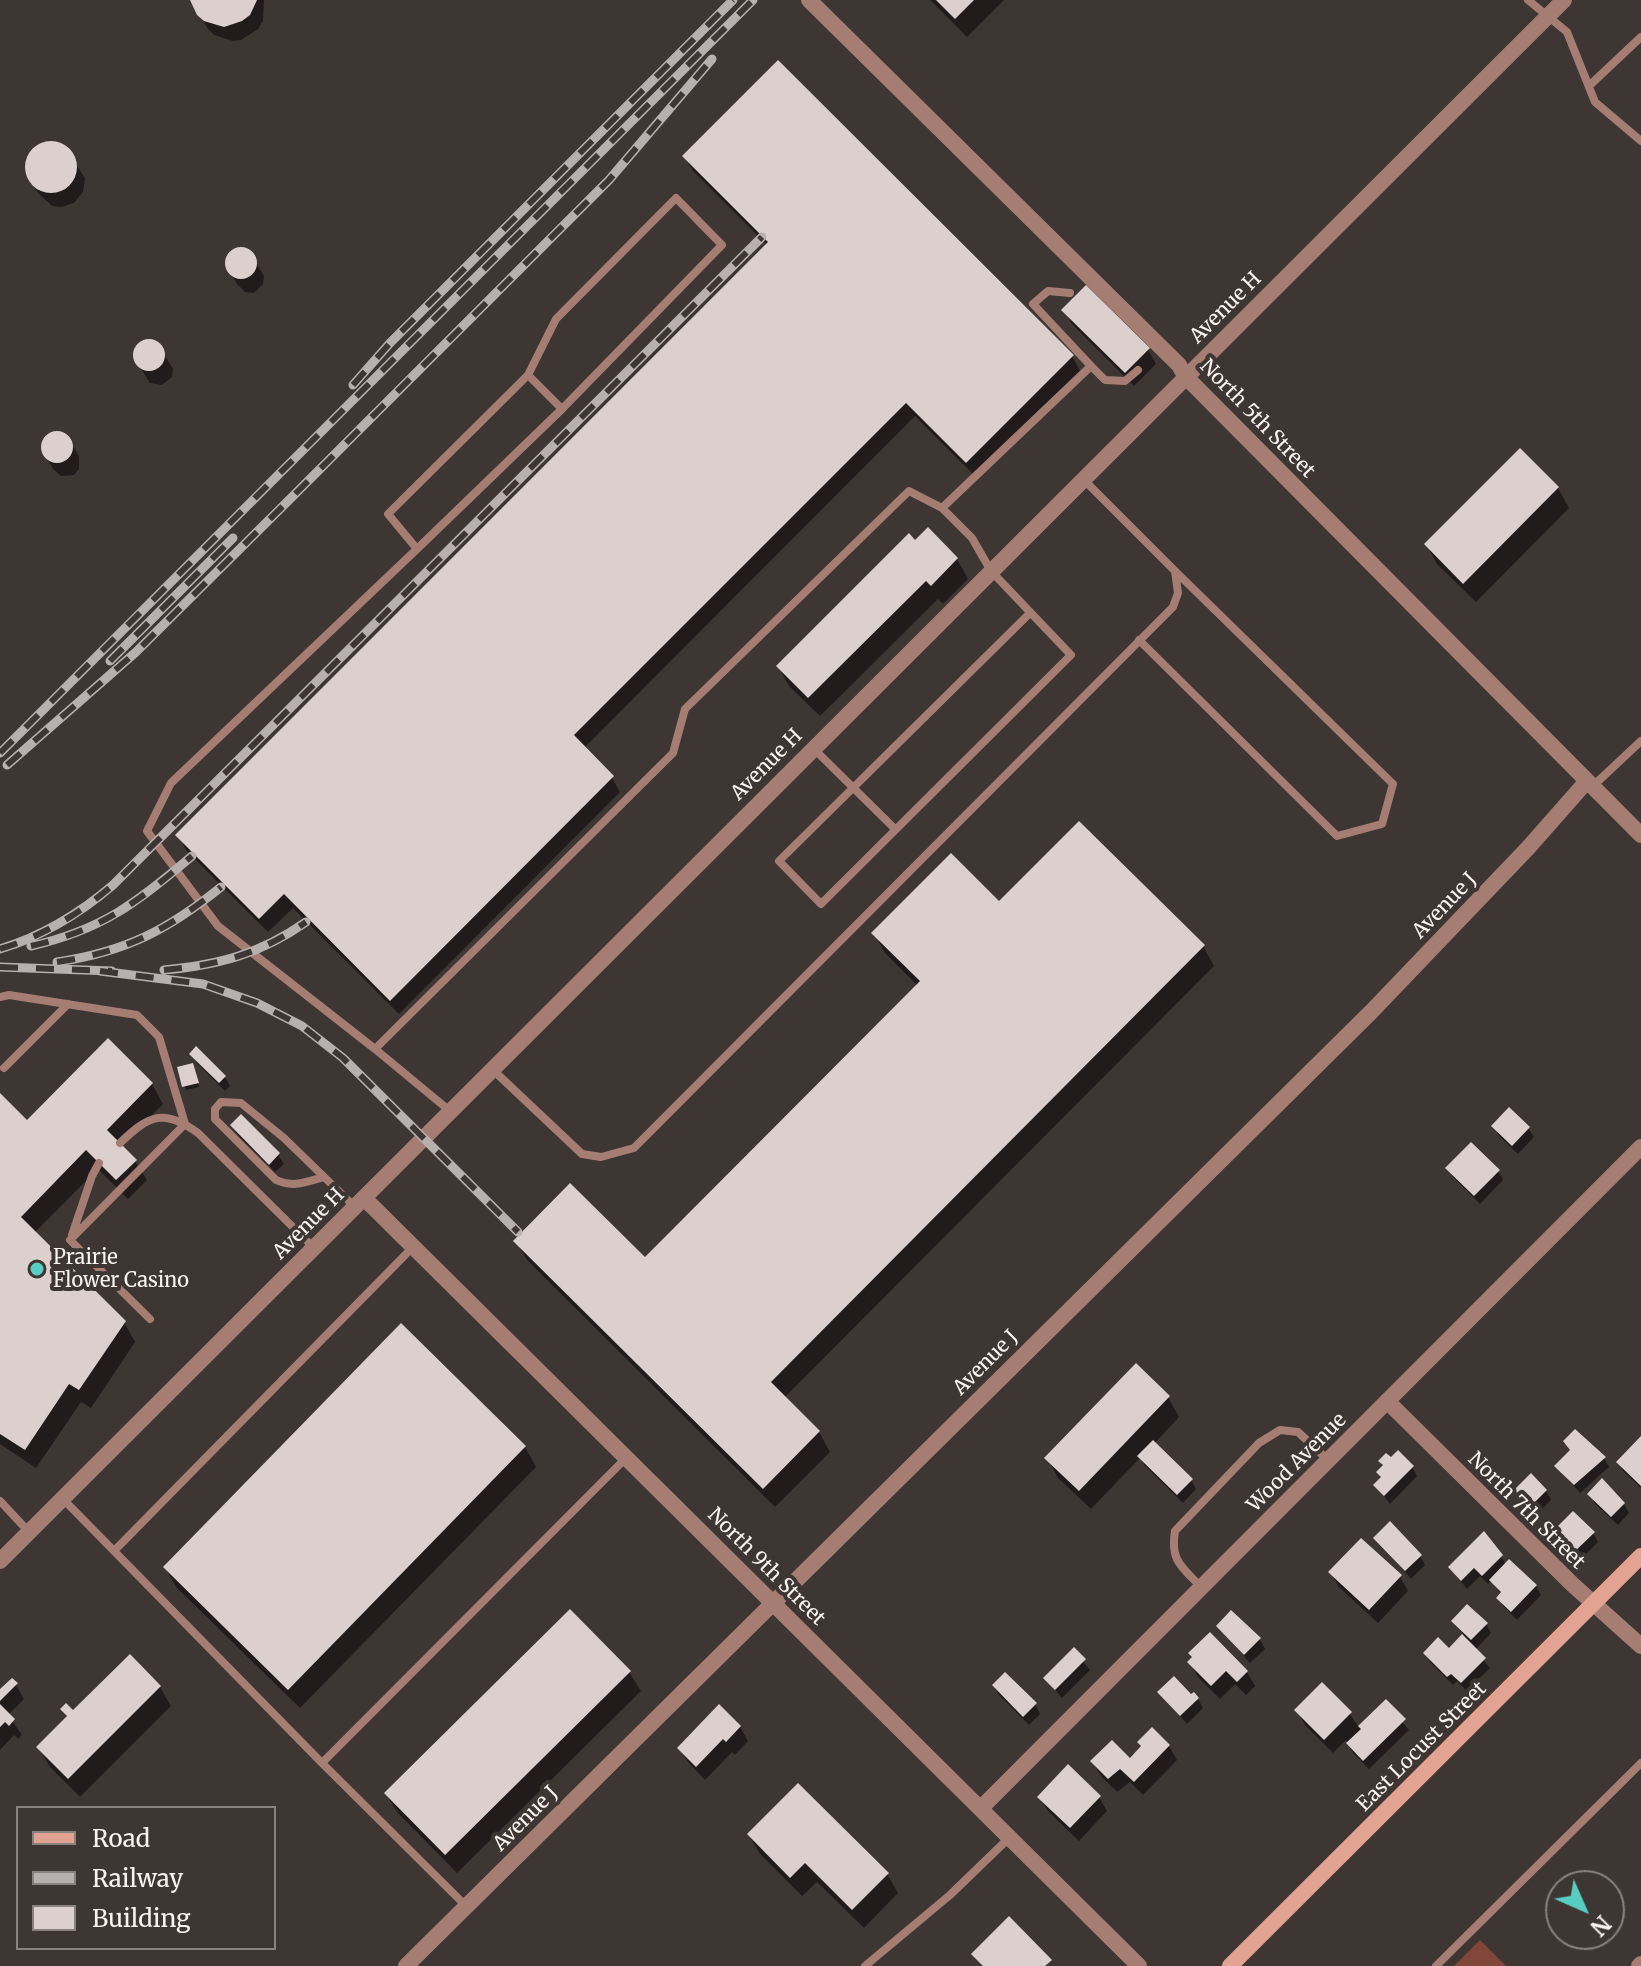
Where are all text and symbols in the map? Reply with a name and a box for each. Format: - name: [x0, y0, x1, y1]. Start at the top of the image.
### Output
- street label: Avenue H: [1185, 267, 1267, 349]
- street label: North 5th Street: [1194, 355, 1320, 483]
- street label: Avenue H: [726, 724, 808, 806]
- street label: Avenue J: [1408, 868, 1482, 944]
- street label: Avenue H: [268, 1183, 350, 1265]
- place label: Prairie Flower Casino: [53, 1246, 189, 1293]
- marker: Prairie Flower Casino: [28, 1260, 46, 1278]
- street label: Avenue J: [948, 1325, 1024, 1401]
- street label: Wood Avenue: [1242, 1408, 1352, 1518]
- street label: North 7th Street: [1463, 1448, 1589, 1574]
- street label: North 9th Street: [702, 1503, 830, 1631]
- street label: East Locust Street: [1352, 1677, 1492, 1817]
- street label: Avenue J: [488, 1781, 564, 1857]
- legend: [16, 1806, 276, 1950]
- text: Road: [92, 1823, 150, 1854]
- text: Railway: [92, 1863, 183, 1894]
- north arrow: [1545, 1870, 1625, 1950]
- text: Building: [92, 1903, 191, 1934]
- text: N: [1585, 1910, 1617, 1942]

